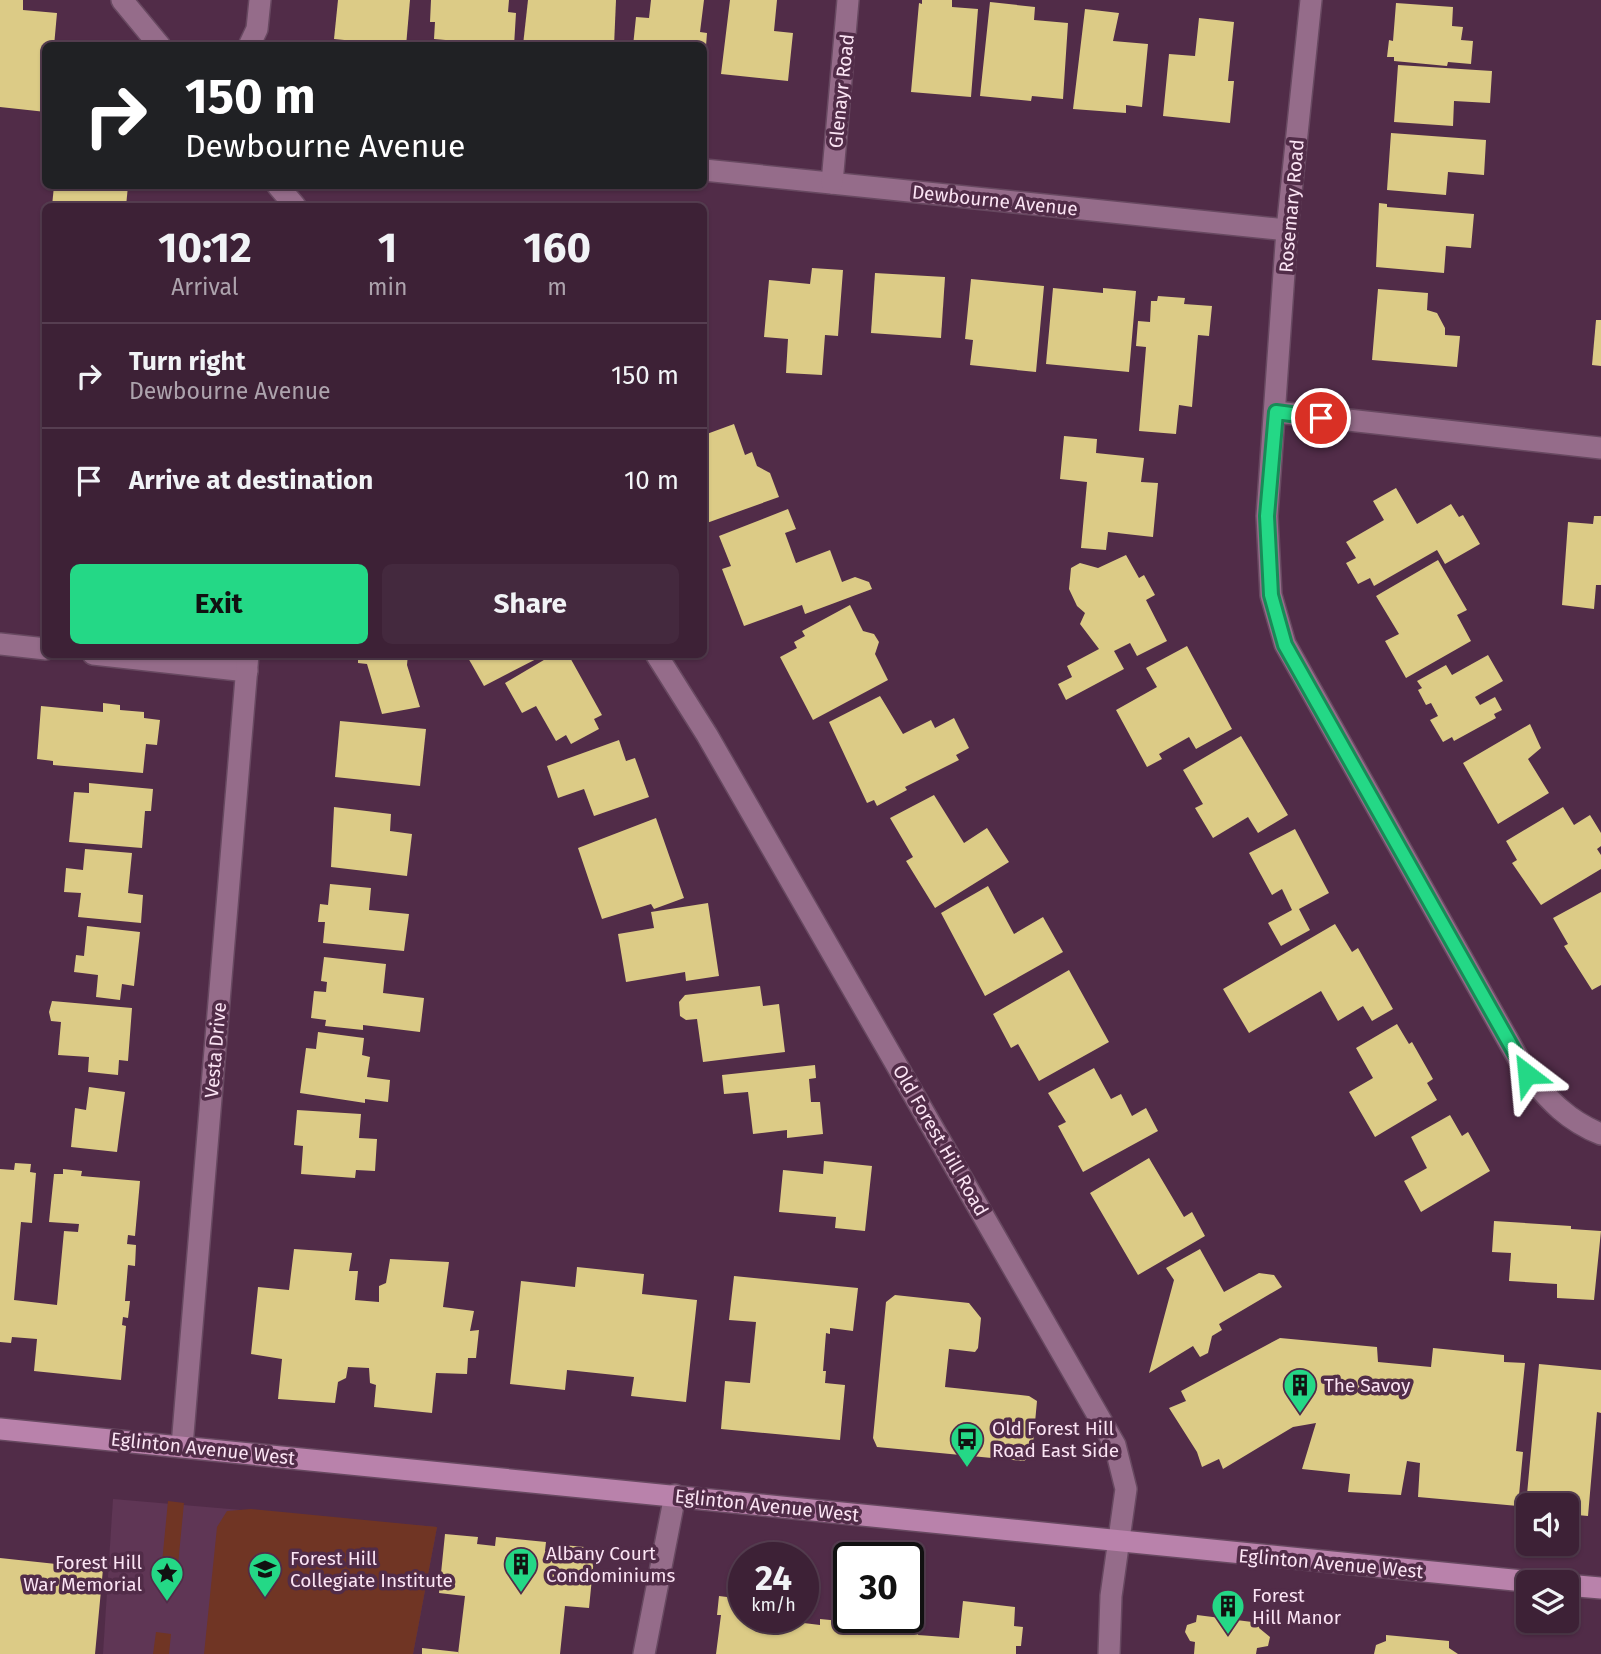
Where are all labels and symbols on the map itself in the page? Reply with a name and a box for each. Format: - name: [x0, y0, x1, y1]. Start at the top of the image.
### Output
- street label: Glenayr Road: [824, 33, 859, 149]
- street label: Rosemary Road: [1274, 138, 1309, 274]
- street label: Dewbourne Avenue: [911, 180, 1079, 221]
- pin: [1291, 388, 1351, 448]
- street label: Vesta Drive: [200, 1001, 231, 1099]
- position arrow: [1490, 1037, 1564, 1111]
- street label: Old Forest Hill Road: [888, 1060, 993, 1220]
- building icon: The Savoy: [1281, 1366, 1319, 1415]
- place label: The Savoy: [1324, 1374, 1411, 1397]
- place label: Old Forest Hill Road East Side: [992, 1417, 1119, 1462]
- bus stop icon: Old Forest Hill Road East Side: [948, 1420, 986, 1469]
- street label: Eglinton Avenue West: [110, 1427, 296, 1470]
- street label: Eglinton Avenue West: [674, 1484, 860, 1527]
- place label: Albany Court Condominiums: [546, 1542, 675, 1587]
- speed limit sign: 30: [833, 1542, 924, 1633]
- street label: Eglinton Avenue West: [1238, 1544, 1424, 1583]
- building icon: Albany Court Condominiums: [502, 1545, 540, 1594]
- place label: Forest Hill Collegiate Institute: [290, 1547, 453, 1592]
- school or university icon: Forest Hill Collegiate Institute: [246, 1550, 284, 1599]
- place label: Forest Hill War Memorial: [23, 1551, 142, 1596]
- place icon: Forest Hill War Memorial: [148, 1554, 186, 1603]
- place label: Forest Hill Manor: [1252, 1584, 1342, 1629]
- building icon: Forest Hill Manor: [1209, 1587, 1247, 1636]

